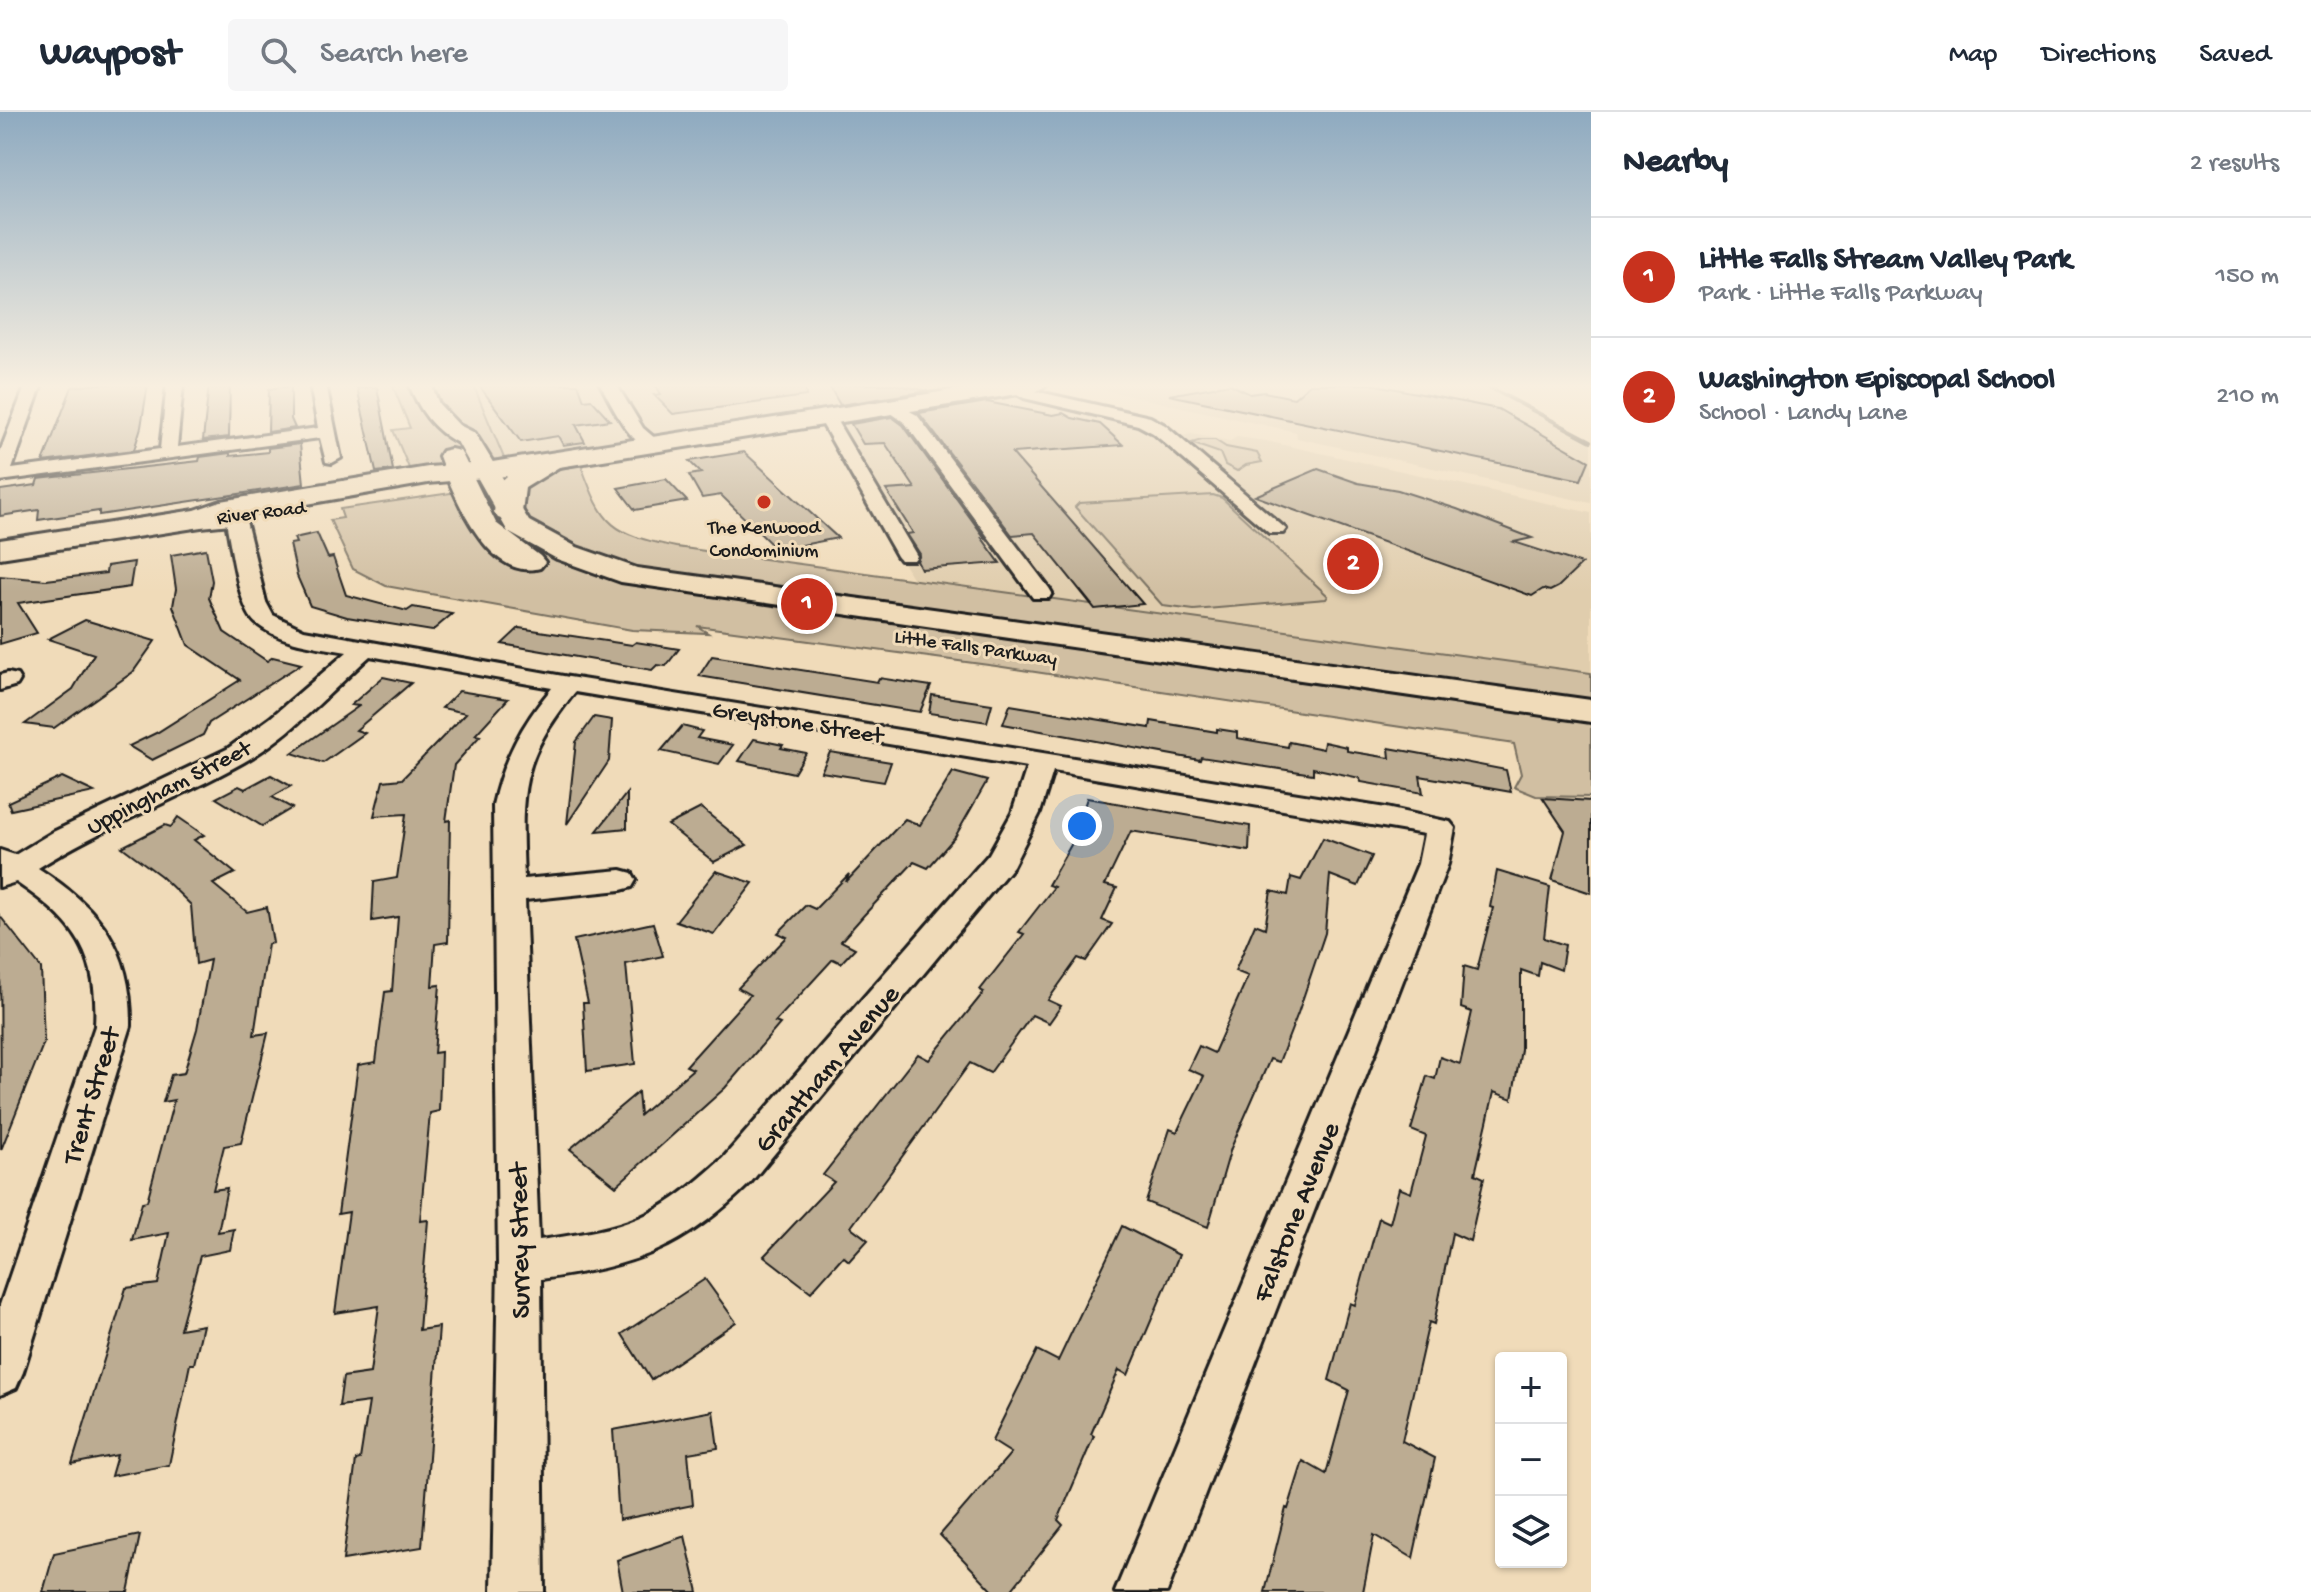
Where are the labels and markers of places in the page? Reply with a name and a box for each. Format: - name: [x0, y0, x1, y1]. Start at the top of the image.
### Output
- marker: The Kenwood Condominium: [755, 493, 773, 511]
- place label: The Kenwood Condominium: [707, 518, 822, 564]
- pin: 2: [1327, 534, 1379, 594]
- pin: 1: [781, 574, 833, 634]

